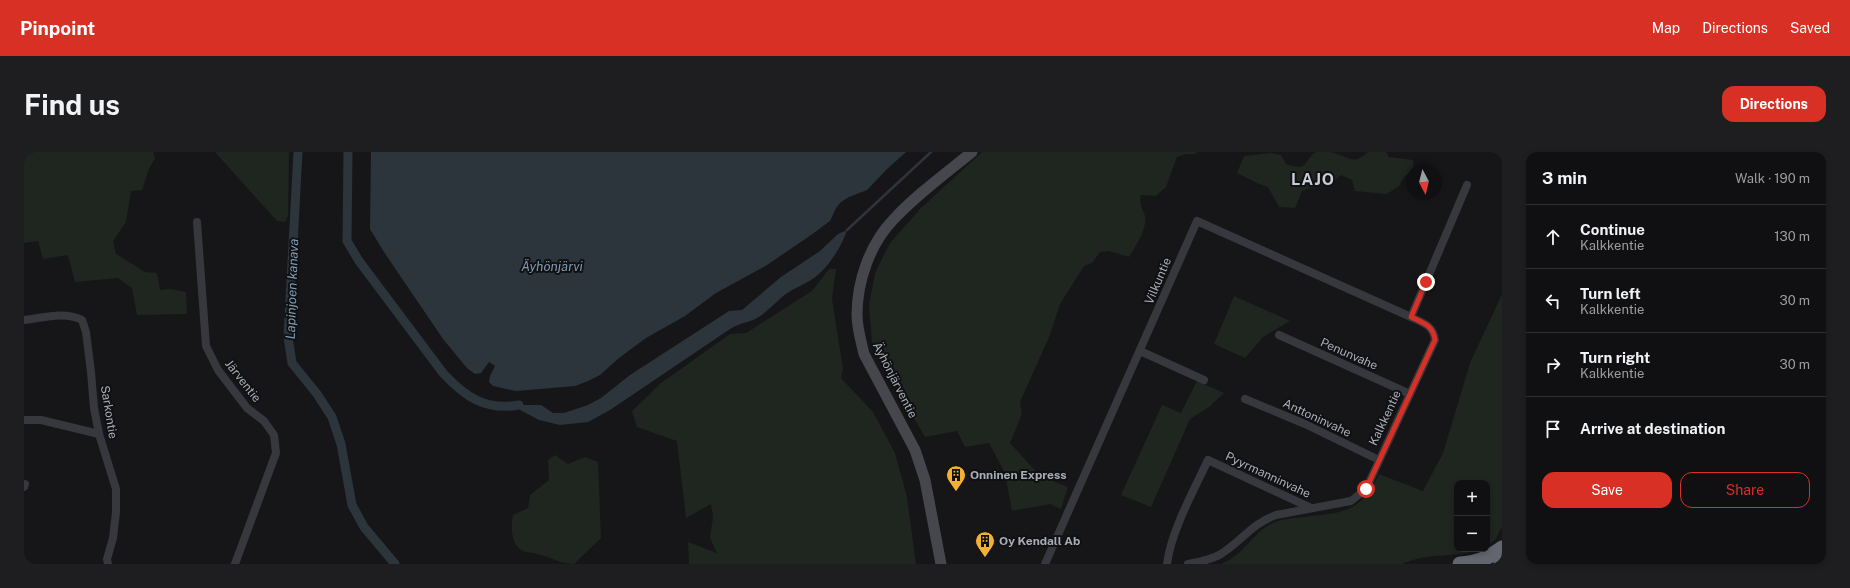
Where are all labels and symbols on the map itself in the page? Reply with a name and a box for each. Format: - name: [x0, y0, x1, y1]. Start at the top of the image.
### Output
- north arrow: [1406, 164, 1442, 200]
- district label: LAJO: [1291, 170, 1335, 189]
- water label: Lapinjoen kanava: [283, 238, 301, 340]
- street label: Vilkuntie: [1142, 255, 1174, 306]
- water label: Äyhönjärvi: [521, 259, 583, 274]
- route end: [1417, 273, 1435, 291]
- street label: Penunvahe: [1318, 335, 1380, 373]
- street label: Äyhönjärventie: [870, 340, 920, 420]
- street label: Järventie: [222, 357, 264, 405]
- street label: Sarkontie: [98, 384, 120, 440]
- street label: Kalkkentie: [1366, 388, 1404, 448]
- street label: Anttoninvahe: [1281, 396, 1353, 440]
- street label: Pyyrmanninvahe: [1223, 449, 1313, 501]
- building icon: Onninen Express: [945, 464, 967, 492]
- place label: Onninen Express: [970, 468, 1067, 482]
- route start: [1357, 480, 1375, 498]
- building icon: Oy Kendall Ab: [974, 530, 996, 558]
- place label: Oy Kendall Ab: [999, 534, 1080, 548]

